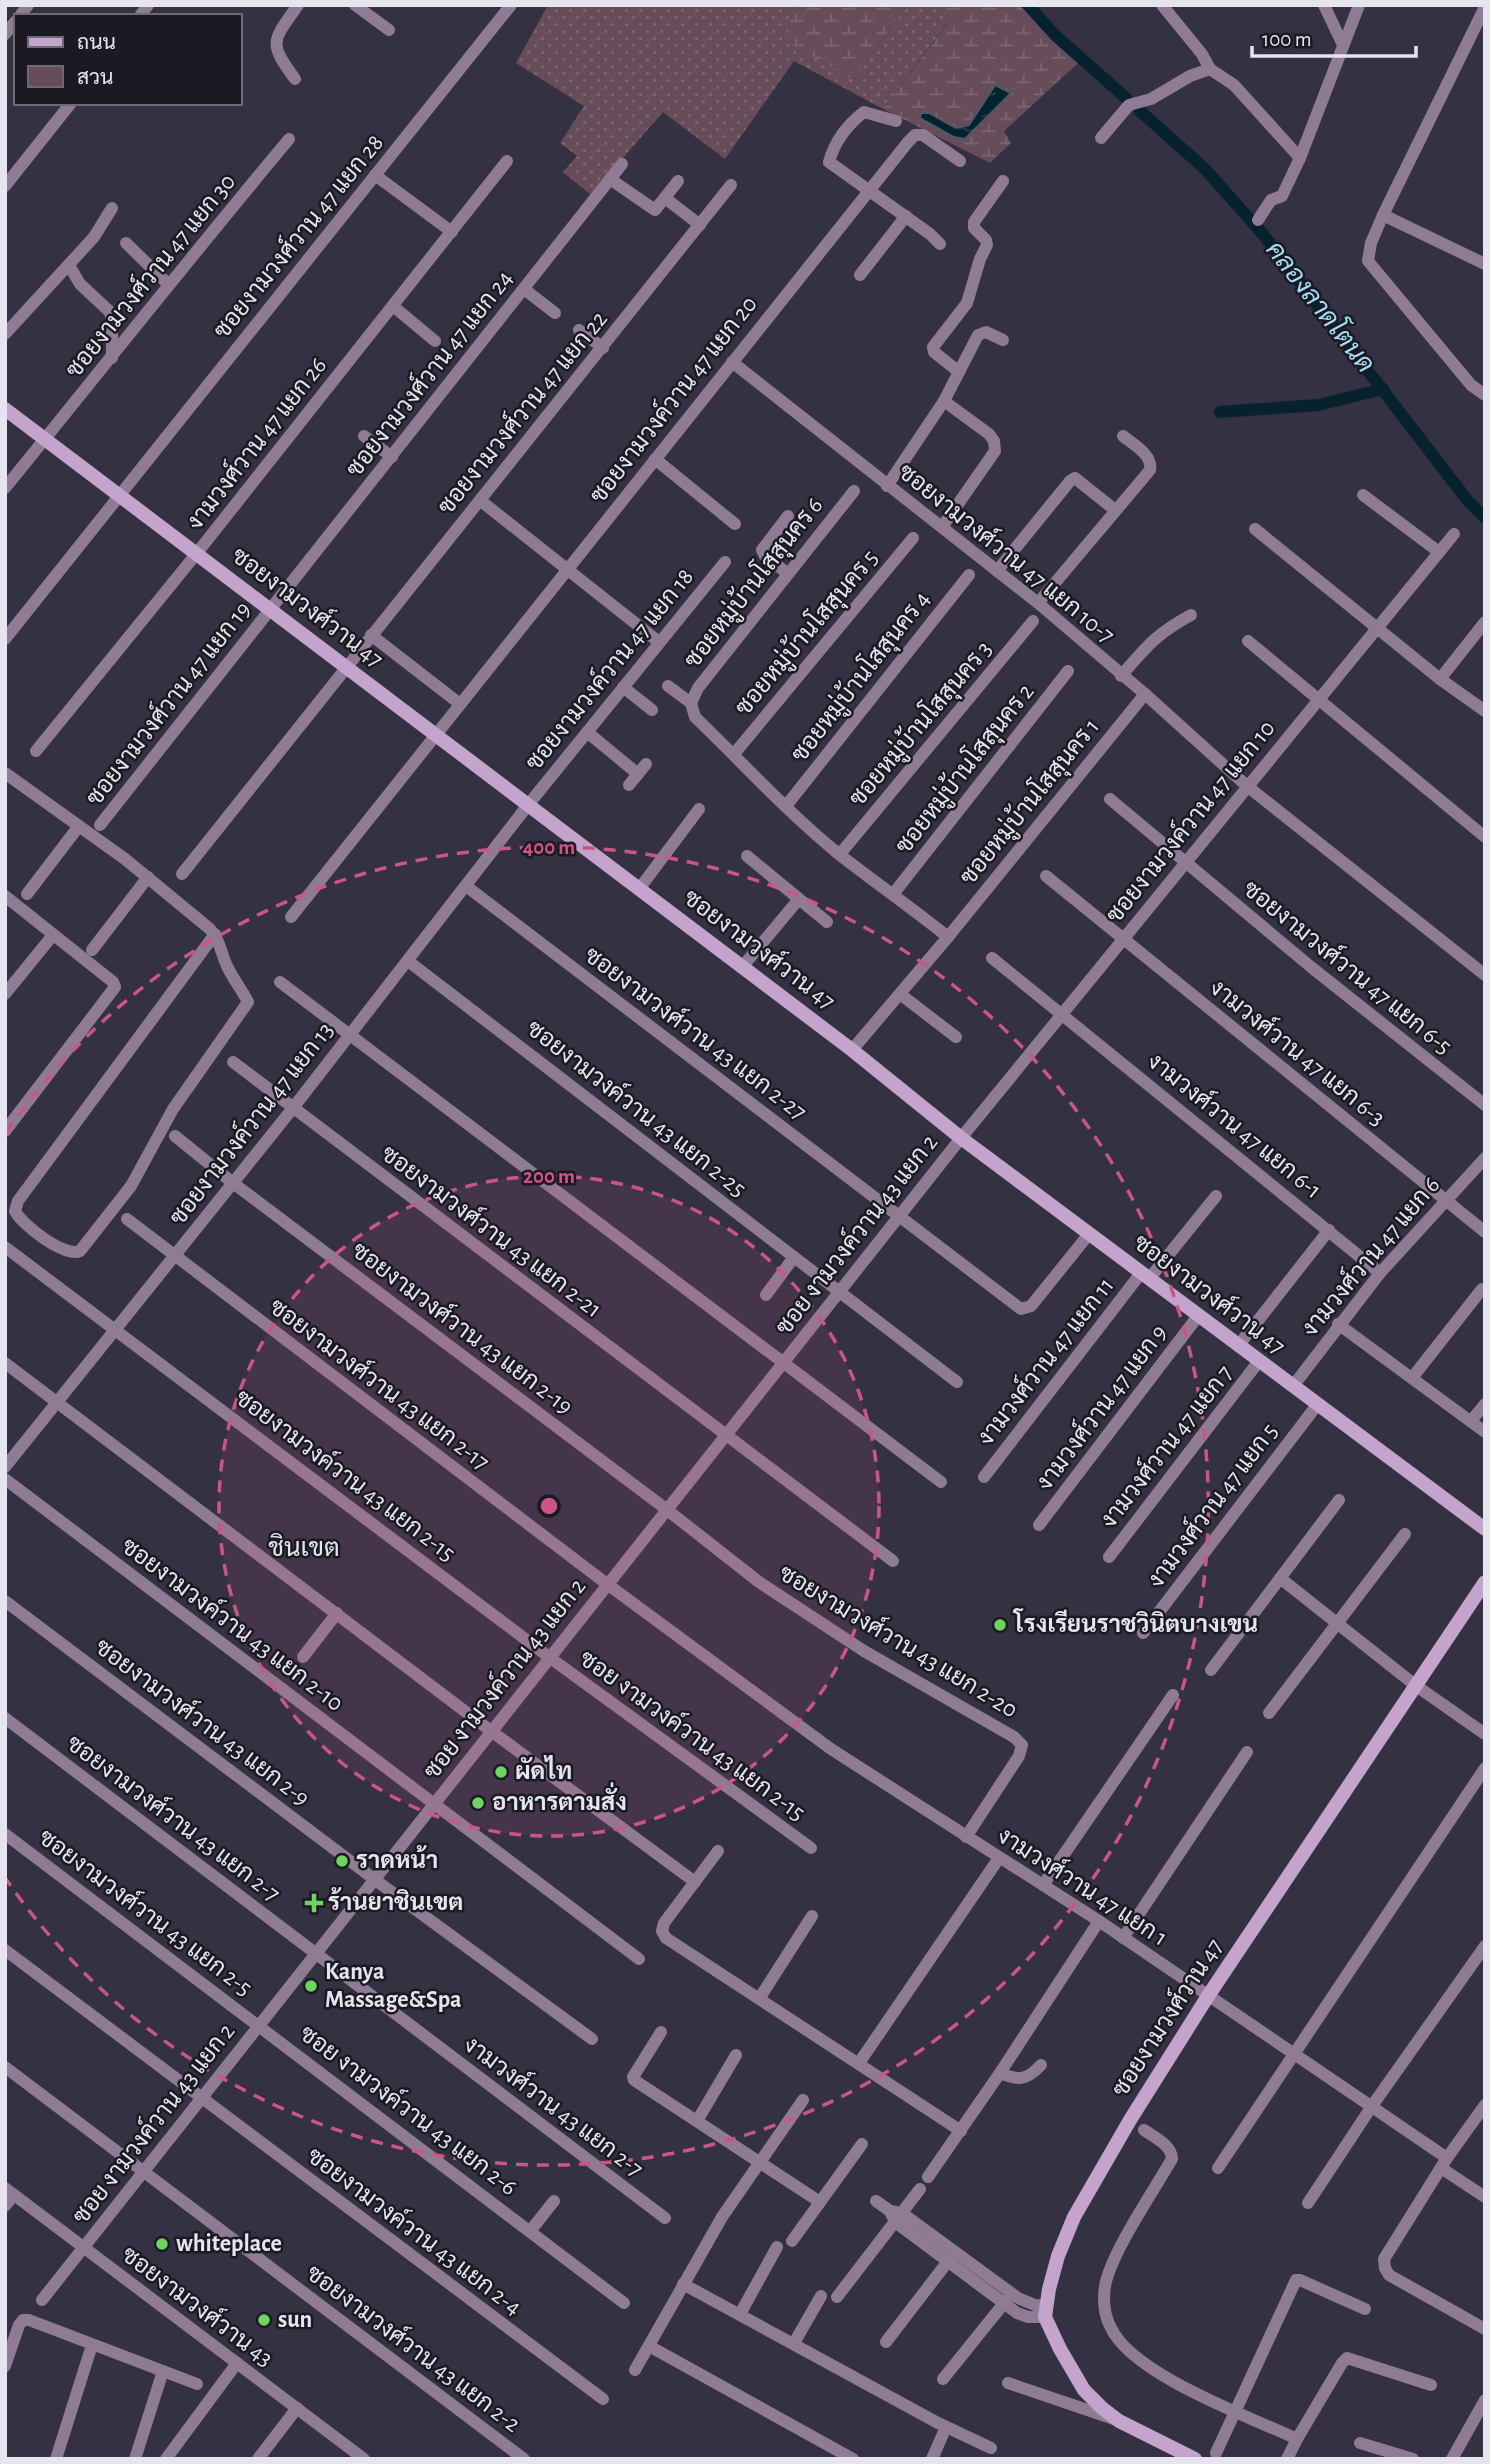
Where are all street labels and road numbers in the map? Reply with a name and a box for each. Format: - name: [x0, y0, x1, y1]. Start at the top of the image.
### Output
- street label: ซอยงามวงศ์วาน 47 แยก 28: [206, 128, 388, 343]
- street label: ซอยงามวงศ์วาน 47 แยก 30: [58, 167, 240, 382]
- street label: ซอยงามวงศ์วาน 47 แยก 24: [338, 263, 518, 481]
- street label: ซอยงามวงค์วาน 47 แยก 20: [582, 289, 762, 508]
- street label: ซอยงามวงศ์วาน 47 แยก 22: [430, 304, 612, 519]
- street label: งามวงศ์วาน 47 แยก 26: [179, 350, 331, 535]
- street label: ซอยงามวงศ์วาน 47 แยก 10-7: [894, 456, 1122, 648]
- street label: ซอยหมู่บ้านโสสุนคร 6: [676, 490, 831, 675]
- street label: ซอยงามวงศ์วาน 47: [227, 540, 390, 672]
- street label: ซอยหมู่บ้านโสสุนคร 5: [727, 543, 886, 723]
- street label: ซอยงามวงค์วาน 47 แยก 18: [518, 562, 698, 775]
- street label: ซอยหมู่บ้านโสสุนคร 4: [783, 584, 938, 769]
- street label: ซอยงามวงศ์วาน 47 แยก 19: [78, 595, 256, 810]
- street label: ซอยหมู่บ้านโสสุนคร 3: [841, 634, 1000, 814]
- street label: ซอยหมู่บ้านโสสุนคร 2: [888, 676, 1042, 861]
- street label: ซอยหมู่บ้านโสสุนคร 1: [952, 711, 1107, 892]
- street label: ซอยงามวงค์วาน 47 แยก 10: [1098, 713, 1280, 928]
- street label: ซอยงามวงศ์วาน 47 แยก 6-5: [1238, 873, 1459, 1059]
- street label: ซอยงามวงศ์วาน 47: [679, 882, 842, 1014]
- street label: ซอยงามวงศ์วาน 43 แยก 2-27: [580, 939, 813, 1125]
- street label: งามวงศ์วาน 47 แยก 6-3: [1205, 971, 1392, 1131]
- street label: ซอยงามวงค์วาน 43 แยก 2-25: [522, 1012, 753, 1202]
- street label: ซอยงามวงค์วาน 47 แยก 13: [162, 1015, 338, 1230]
- street label: งามวงศ์วาน 47 แยก 6-1: [1143, 1045, 1329, 1203]
- street label: ซอย งามวงค์วาน 43 แยก 2: [768, 1127, 942, 1339]
- street label: ซอยงามวงศ์วาน 43 แยก 2-21: [376, 1137, 609, 1323]
- street label: งามวงศ์วาน 47 แยก 6: [1294, 1169, 1445, 1341]
- street label: ซอยงามวงศ์วาน 47: [1129, 1227, 1292, 1359]
- street label: ซอยงามวงศ์วาน 43 แยก 2-19: [347, 1234, 580, 1420]
- street label: งามวงศ์วาน 47 แยก 11: [969, 1271, 1119, 1450]
- street label: ซอยงามวงศ์วาน 43 แยก 2-17: [265, 1291, 496, 1475]
- street label: งามวงศ์วาน 47 แยก 9: [1028, 1318, 1172, 1495]
- street label: งามวงศ์วาน 47 แยก 7: [1092, 1358, 1238, 1533]
- street label: ซอยงามวงค์วาน 43 แยก 2-15: [231, 1382, 462, 1566]
- street label: งามวงศ์วาน 47 แยก 5: [1140, 1416, 1282, 1593]
- street label: ซอยงามวงค์วาน 43 แยก 2-10: [117, 1530, 350, 1716]
- street label: ซอยงามวงศ์วาน 43 แยก 2-20: [775, 1557, 1024, 1723]
- street label: ซอย งามวงค์วาน 43 แยก 2: [416, 1571, 590, 1783]
- street label: ซอยงามวงศ์วาน 43 แยก 2-9: [91, 1631, 316, 1811]
- street label: ซอย งามวงค์วาน 43 แยก 2-15: [575, 1642, 812, 1826]
- street label: ซอยงามวงศ์วาน 43 แยก 2-7: [62, 1727, 287, 1907]
- street label: งามวงศ์วาน 47 แยก 1: [993, 1819, 1174, 1951]
- street label: ซอยงามวงศ์วาน 43 แยก 2-5: [34, 1821, 259, 2001]
- street label: ซอยงามวงศ์วาน 47: [1104, 1932, 1228, 2101]
- street label: ซอย งามวงค์วาน 43 แยก 2: [65, 2016, 239, 2228]
- street label: ซอย งามวงค์วาน 43 แยก 2-6: [295, 2018, 524, 2200]
- street label: งามวงศ์วาน 43 แยก 2-7: [459, 2028, 650, 2182]
- street label: ซอยงามวงค์วาน 43 แยก 2-4: [302, 2140, 529, 2320]
- street label: ซอยงามวงศ์วาน 43: [117, 2239, 280, 2371]
- street label: ซอยงามวงศ์วาน 43 แยก 2-2: [302, 2257, 527, 2437]

